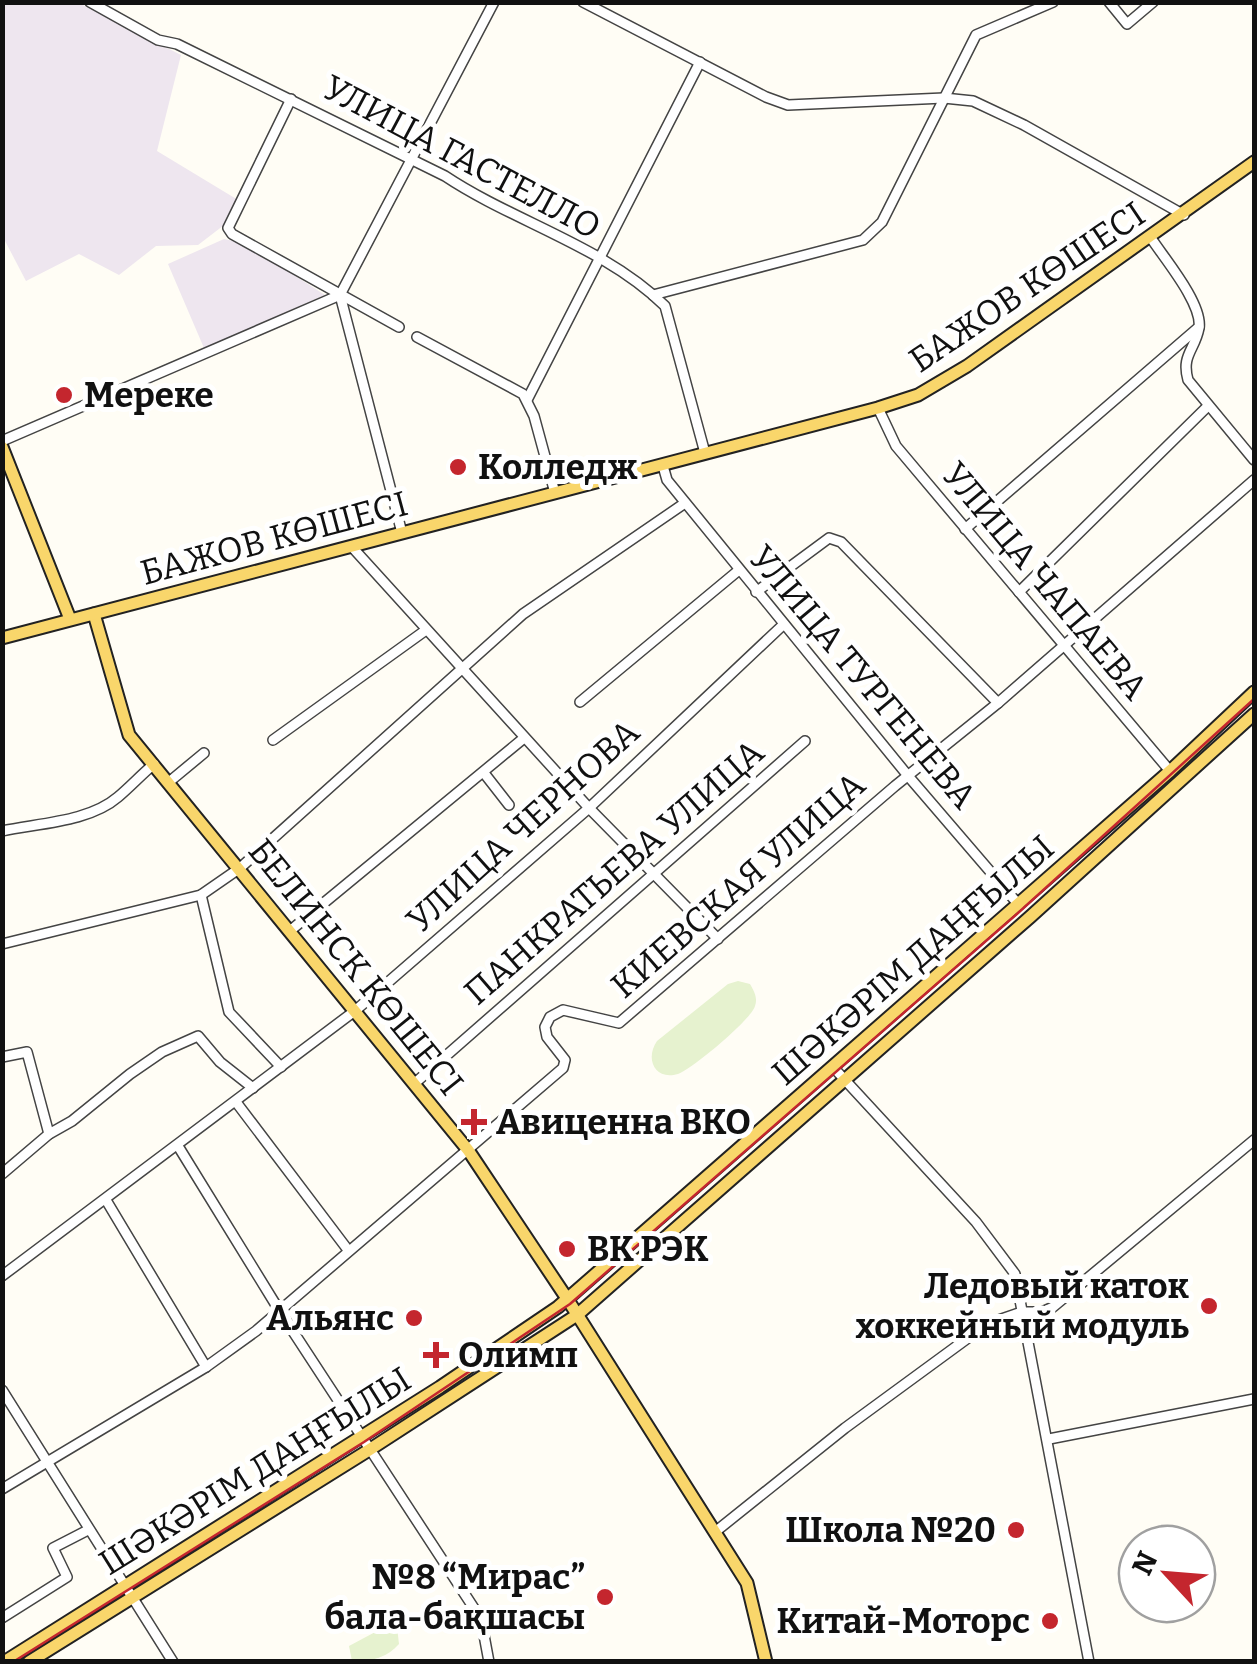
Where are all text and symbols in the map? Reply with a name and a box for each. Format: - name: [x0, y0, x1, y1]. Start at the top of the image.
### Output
- street label: УЛИЦА ГАСТЕЛЛО: [316, 66, 608, 248]
- street label: БАЖОВ КӨШЕСІ: [901, 193, 1153, 381]
- place label: Мереке: [84, 374, 214, 416]
- marker: Мереке: [53, 384, 75, 406]
- place label: Колледж: [478, 446, 638, 488]
- street label: УЛИЦА ЧАПАЕВА: [934, 454, 1157, 708]
- marker: Колледж: [447, 456, 469, 478]
- street label: БАЖОВ КӨШЕСІ: [136, 482, 412, 594]
- street label: УЛИЦА ТУРГЕНЕВА: [741, 537, 985, 817]
- street label: УЛИЦА ЧЕРНОВА: [398, 711, 648, 941]
- street label: ПАНКРАТЬЕВА УЛИЦА: [456, 731, 772, 1013]
- street label: КИЕВСКАЯ УЛИЦА: [603, 763, 874, 1007]
- street label: ШӘКӘРІМ ДАҢҒЫЛЫ: [764, 826, 1062, 1094]
- street label: БЕЛИНСК КӨШЕСІ: [240, 831, 472, 1103]
- place label: Авиценна ВКО: [496, 1101, 751, 1143]
- marker: Авиценна ВКО: [461, 1109, 487, 1135]
- place label: ВК РЭК: [587, 1228, 709, 1270]
- marker: ВК РЭК: [556, 1238, 578, 1260]
- place label: Ледовый каток хоккейный модуль: [855, 1265, 1190, 1347]
- marker: Ледовый каток хоккейный модуль: [1198, 1295, 1220, 1317]
- place label: Альянс: [266, 1297, 394, 1339]
- marker: Альянс: [403, 1307, 425, 1329]
- place label: Олимп: [458, 1334, 578, 1376]
- marker: Олимп: [423, 1342, 449, 1368]
- street label: ШӘКӘРІМ ДАҢҒЫЛЫ: [92, 1358, 418, 1584]
- place label: Школа №20: [785, 1509, 996, 1551]
- marker: Школа №20: [1005, 1519, 1027, 1541]
- north arrow: [1117, 1524, 1217, 1624]
- text: N: [1125, 1546, 1165, 1580]
- place label: №8 “Мирас” бала-бақшасы: [324, 1556, 585, 1638]
- marker: №8 “Мирас” бала-бақшасы: [594, 1586, 616, 1608]
- place label: Китай-Моторс: [776, 1600, 1030, 1642]
- marker: Китай-Моторс: [1039, 1610, 1061, 1632]

